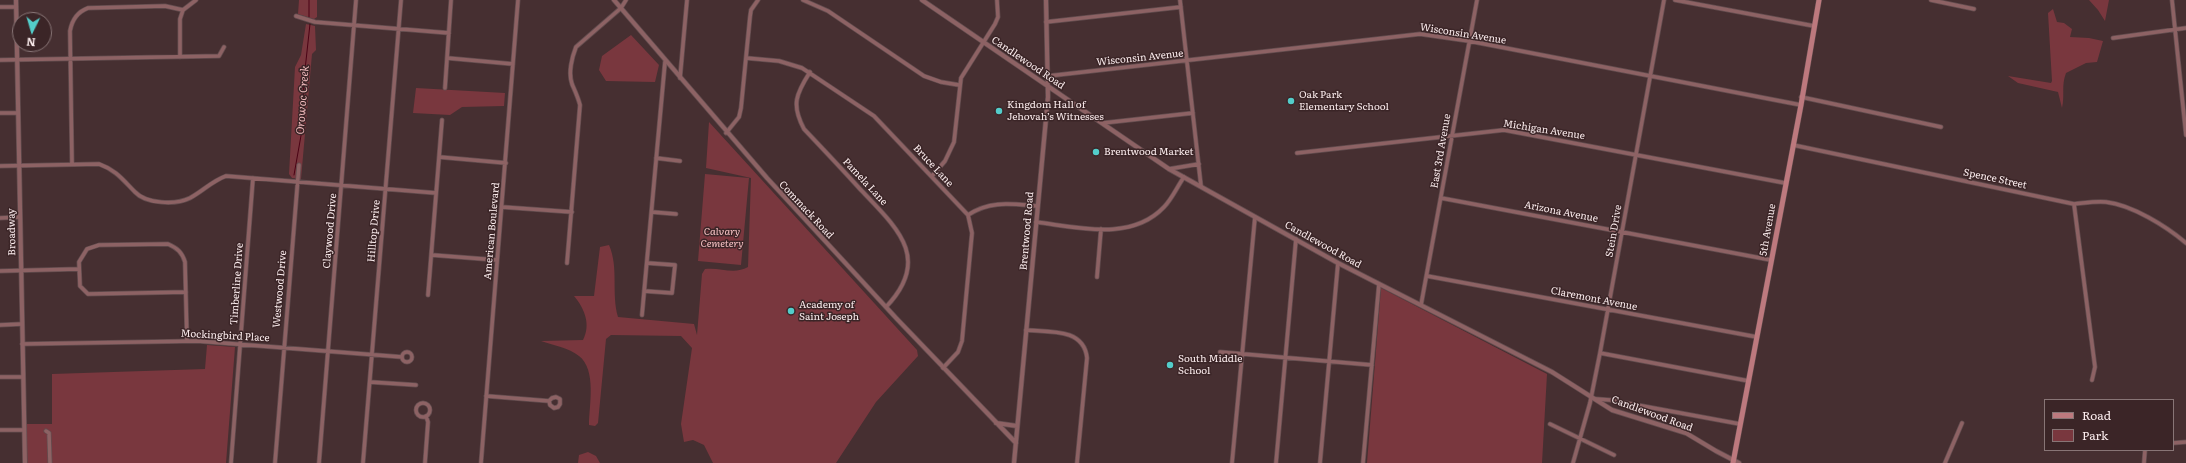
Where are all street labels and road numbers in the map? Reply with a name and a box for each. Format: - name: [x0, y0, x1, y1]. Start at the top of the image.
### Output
- street label: Wisconsin Avenue: [1419, 21, 1507, 47]
- street label: Candlewood Road: [989, 34, 1067, 92]
- street label: Wisconsin Avenue: [1096, 47, 1184, 69]
- street label: East 3rd Avenue: [1429, 113, 1453, 189]
- street label: Michigan Avenue: [1502, 118, 1586, 142]
- street label: Bruce Lane: [910, 142, 956, 190]
- street label: Pamela Lane: [840, 156, 890, 208]
- street label: Spence Street: [1962, 166, 2028, 192]
- street label: Commack Road: [776, 179, 836, 241]
- street label: American Boulevard: [482, 182, 502, 280]
- street label: Brentwood Road: [1018, 191, 1036, 271]
- street label: Claywood Drive: [321, 193, 339, 269]
- street label: Hilltop Drive: [365, 199, 383, 263]
- street label: Arizona Avenue: [1523, 199, 1599, 225]
- street label: 5th Avenue: [1758, 203, 1778, 257]
- street label: Stein Drive: [1603, 204, 1625, 258]
- street label: Broadway: [6, 208, 18, 256]
- street label: Candlewood Road: [1283, 219, 1363, 271]
- street label: Timberline Drive: [228, 242, 246, 326]
- street label: Westwood Drive: [271, 250, 289, 328]
- street label: Claremont Avenue: [1550, 285, 1638, 313]
- street label: Mockingbird Place: [180, 328, 270, 344]
- street label: Candlewood Road: [1610, 394, 1694, 434]

